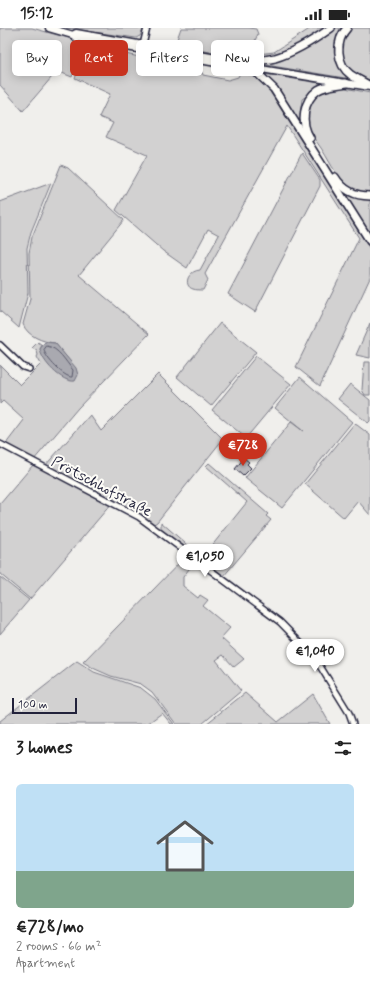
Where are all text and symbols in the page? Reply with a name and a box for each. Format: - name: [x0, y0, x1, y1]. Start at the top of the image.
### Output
- text: 15:12: [20, 4, 53, 24]
- chip: Buy: [12, 40, 62, 76]
- chip: Rent: [70, 40, 128, 76]
- chip: Filters: [136, 40, 203, 76]
- chip: New: [211, 40, 264, 76]
- pin: €728: [219, 433, 267, 467]
- text: €728: [228, 437, 258, 454]
- street label: Prötschhofstraße: [48, 452, 155, 522]
- pin: €1,050: [172, 544, 238, 578]
- text: €1,050: [185, 548, 225, 565]
- pin: €1,040: [282, 639, 348, 673]
- text: €1,040: [295, 643, 335, 660]
- scale bar: [12, 696, 77, 715]
- text: 100 m: [18, 698, 48, 712]
- text: 3 homes: [16, 737, 73, 759]
- icon: filters: [332, 737, 354, 759]
- icon: home: [149, 810, 221, 882]
- text: €728/mo: [16, 916, 84, 938]
- text: 2 rooms · 66 m²: [16, 938, 101, 955]
- text: Apartment: [16, 955, 75, 972]

